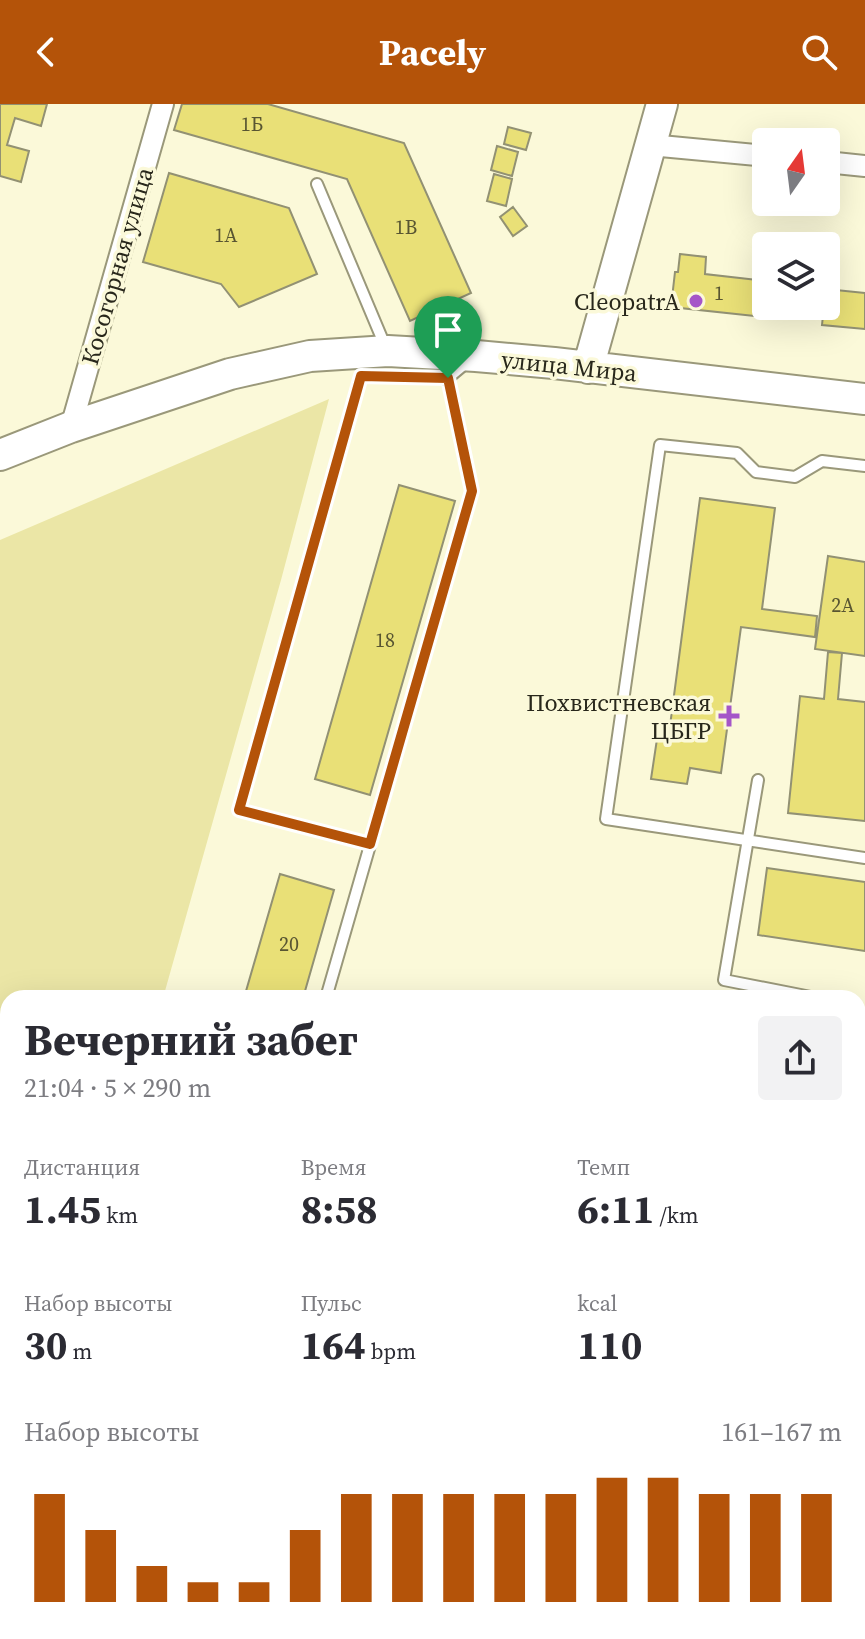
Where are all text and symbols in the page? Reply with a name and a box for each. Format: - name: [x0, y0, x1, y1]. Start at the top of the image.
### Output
- text: Pacely: [379, 28, 486, 77]
- icon: back: [24, 30, 68, 74]
- icon: search: [797, 30, 841, 74]
- house number: 1Б: [241, 110, 263, 138]
- north arrow: [752, 128, 840, 216]
- map controls: [752, 128, 840, 320]
- street label: Косогорная улица: [73, 163, 161, 369]
- house number: 1В: [395, 213, 417, 241]
- house number: 1А: [214, 221, 238, 249]
- button: layers: [752, 232, 840, 320]
- house number: 1: [714, 279, 724, 307]
- place label: CleopatrA: [574, 285, 680, 318]
- marker: CleopatrA: [687, 292, 705, 310]
- pin: [414, 296, 482, 378]
- icon: arrive: [426, 308, 470, 352]
- street label: улица Мира: [500, 342, 639, 390]
- house number: 2А: [831, 591, 855, 619]
- house number: 18: [375, 626, 395, 654]
- place label: Похвистневская ЦБГР: [526, 686, 711, 747]
- marker: Похвистневская ЦБГР: [718, 705, 740, 727]
- house number: 20: [279, 930, 299, 958]
- text: Вечерний забег: [24, 1009, 358, 1070]
- button: share: [758, 1016, 842, 1100]
- text: 21:04 · 5 × 290 m: [24, 1070, 211, 1106]
- text: Дистанция: [24, 1152, 140, 1182]
- text: Время: [301, 1152, 366, 1182]
- text: Темп: [577, 1152, 630, 1182]
- text: 1.45: [24, 1182, 101, 1236]
- text: 8:58: [301, 1182, 378, 1236]
- text: 6:11: [577, 1182, 654, 1236]
- text: km: [101, 1200, 138, 1230]
- text: /km: [654, 1200, 699, 1230]
- text: Набор высоты: [24, 1288, 172, 1318]
- text: Пульс: [301, 1288, 362, 1318]
- text: kcal: [577, 1288, 617, 1318]
- text: 30: [24, 1318, 67, 1372]
- text: 164: [301, 1318, 366, 1372]
- text: 110: [577, 1318, 642, 1372]
- text: m: [67, 1336, 92, 1366]
- text: bpm: [366, 1336, 416, 1366]
- text: Набор высоты: [24, 1414, 199, 1450]
- text: 161–167 m: [721, 1414, 842, 1450]

